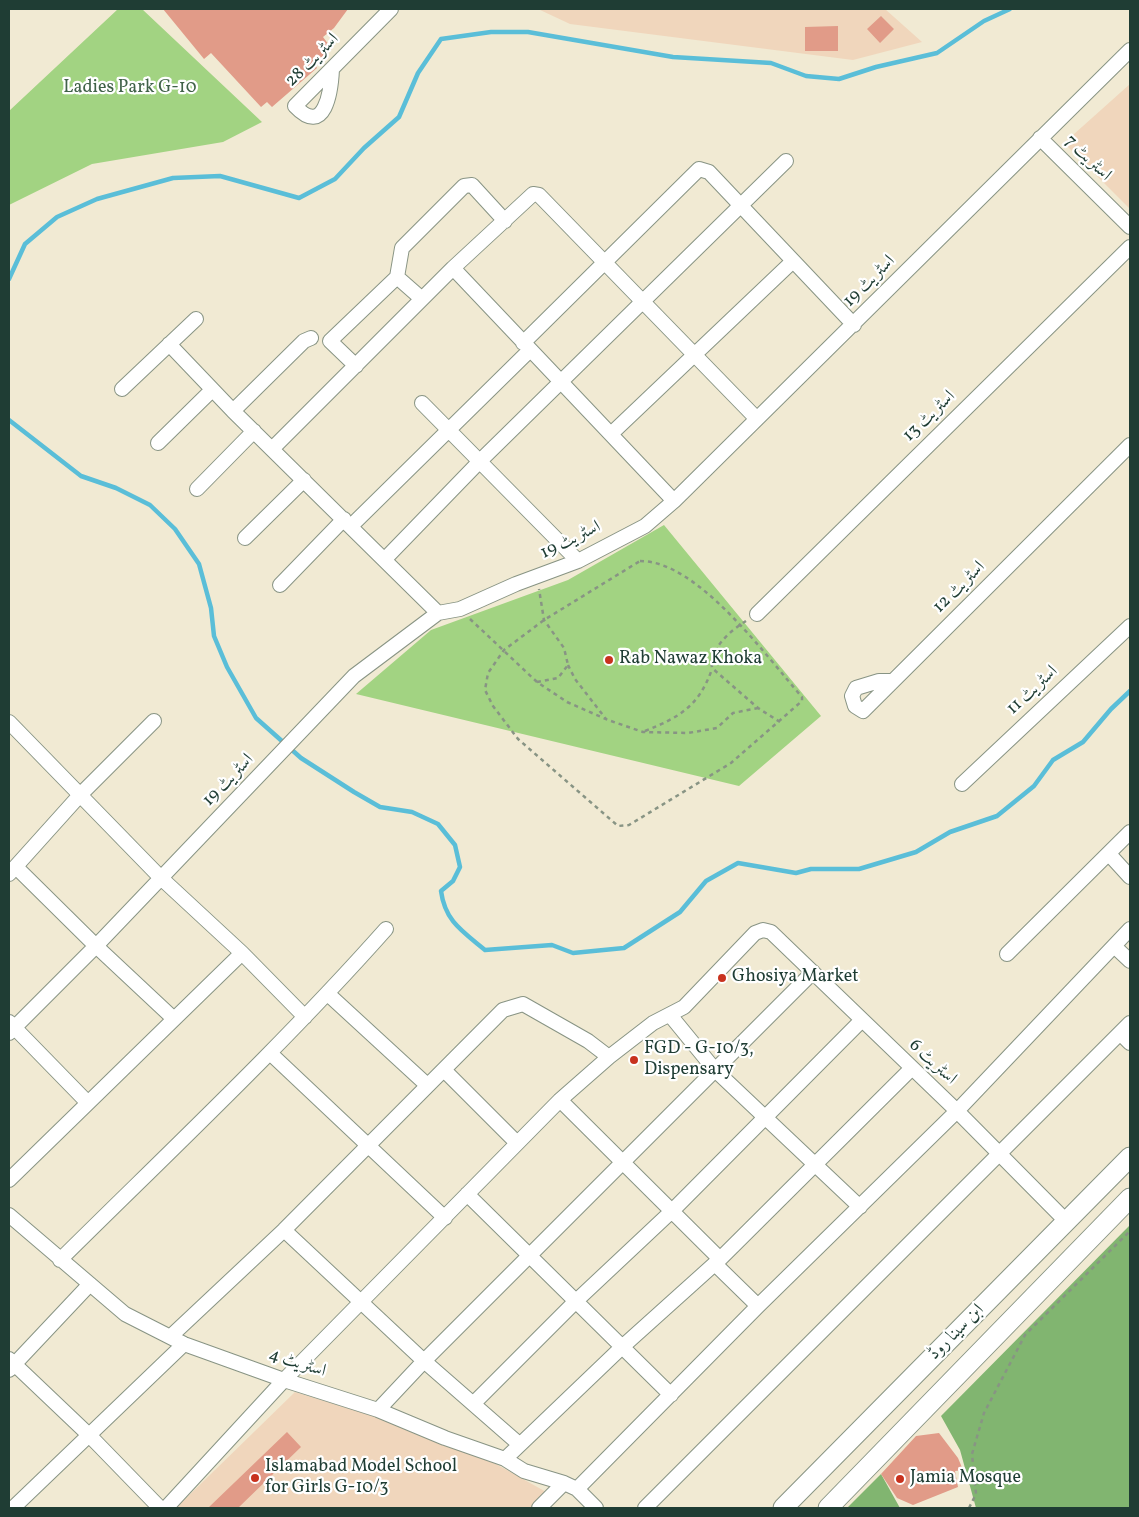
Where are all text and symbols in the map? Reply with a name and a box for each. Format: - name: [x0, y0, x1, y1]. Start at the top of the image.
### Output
- street label: اسٹریٹ 28: [282, 30, 344, 92]
- park label: Ladies Park G-10: [63, 78, 197, 100]
- street label: اسٹریٹ 7: [1059, 131, 1115, 187]
- street label: اسٹریٹ 19: [840, 252, 900, 312]
- street label: اسٹریٹ 13: [899, 387, 961, 447]
- street label: اسٹریٹ 19: [537, 517, 605, 565]
- street label: اسٹریٹ 12: [929, 557, 991, 619]
- place label: Rab Nawaz Khoka: [619, 649, 762, 671]
- marker: Rab Nawaz Khoka: [603, 654, 615, 666]
- street label: اسٹریٹ 11: [1003, 662, 1063, 720]
- street label: اسٹریٹ 19: [199, 750, 259, 812]
- place label: Ghosiya Market: [732, 967, 859, 989]
- marker: Ghosiya Market: [716, 972, 728, 984]
- street label: اسٹریٹ 6: [904, 1036, 960, 1090]
- place label: FGD - G-10/3, Dispensary: [644, 1039, 754, 1082]
- marker: FGD - G-10/3, Dispensary: [628, 1054, 640, 1066]
- street label: ابن سینا روڈ: [925, 1301, 989, 1365]
- street label: اسٹریٹ 4: [266, 1345, 328, 1383]
- place label: Islamabad Model School for Girls G-10/3: [265, 1457, 457, 1500]
- place label: Jamia Mosque: [910, 1468, 1021, 1490]
- marker: Islamabad Model School for Girls G-10/3: [249, 1472, 261, 1484]
- marker: Jamia Mosque: [894, 1473, 906, 1485]

